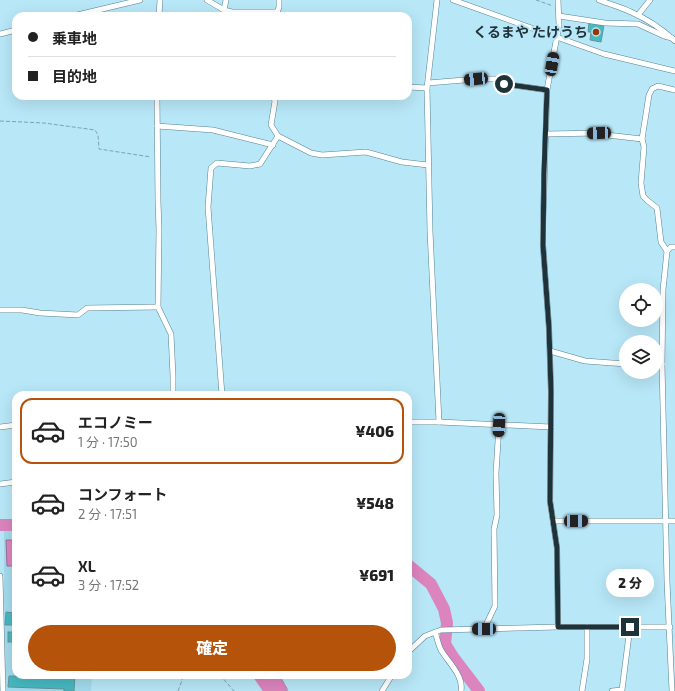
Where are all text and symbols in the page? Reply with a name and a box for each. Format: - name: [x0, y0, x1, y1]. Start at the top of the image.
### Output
- place label: くるまや たけうち: [473, 23, 588, 40]
- marker: くるまや たけうち: [591, 27, 601, 37]
- text: 乗車地: [52, 29, 97, 47]
- car: [544, 51, 560, 77]
- text: 目的地: [52, 67, 97, 85]
- car: [463, 72, 489, 86]
- route start: [495, 75, 513, 93]
- car: [587, 127, 611, 139]
- map controls: [619, 283, 663, 379]
- button: locate: [619, 283, 663, 327]
- button: layers: [619, 335, 663, 379]
- icon: car: [30, 413, 66, 449]
- text: エコノミー: [78, 413, 153, 431]
- car: [492, 413, 506, 437]
- text: ¥406: [355, 422, 394, 440]
- text: 1 分 · 17:50: [78, 434, 138, 450]
- icon: car: [30, 485, 66, 521]
- text: コンフォート: [78, 485, 168, 503]
- text: ¥548: [356, 494, 394, 512]
- text: 2 分 · 17:51: [78, 506, 137, 522]
- car: [564, 515, 588, 527]
- icon: car: [30, 557, 66, 593]
- text: XL: [78, 557, 96, 575]
- text: ¥691: [359, 566, 394, 584]
- callout: 2 分: [606, 569, 654, 597]
- text: 2 分: [618, 575, 642, 591]
- text: 3 分 · 17:52: [78, 577, 139, 593]
- route end: [621, 618, 639, 636]
- car: [472, 623, 496, 635]
- button: 確定: [28, 625, 396, 671]

